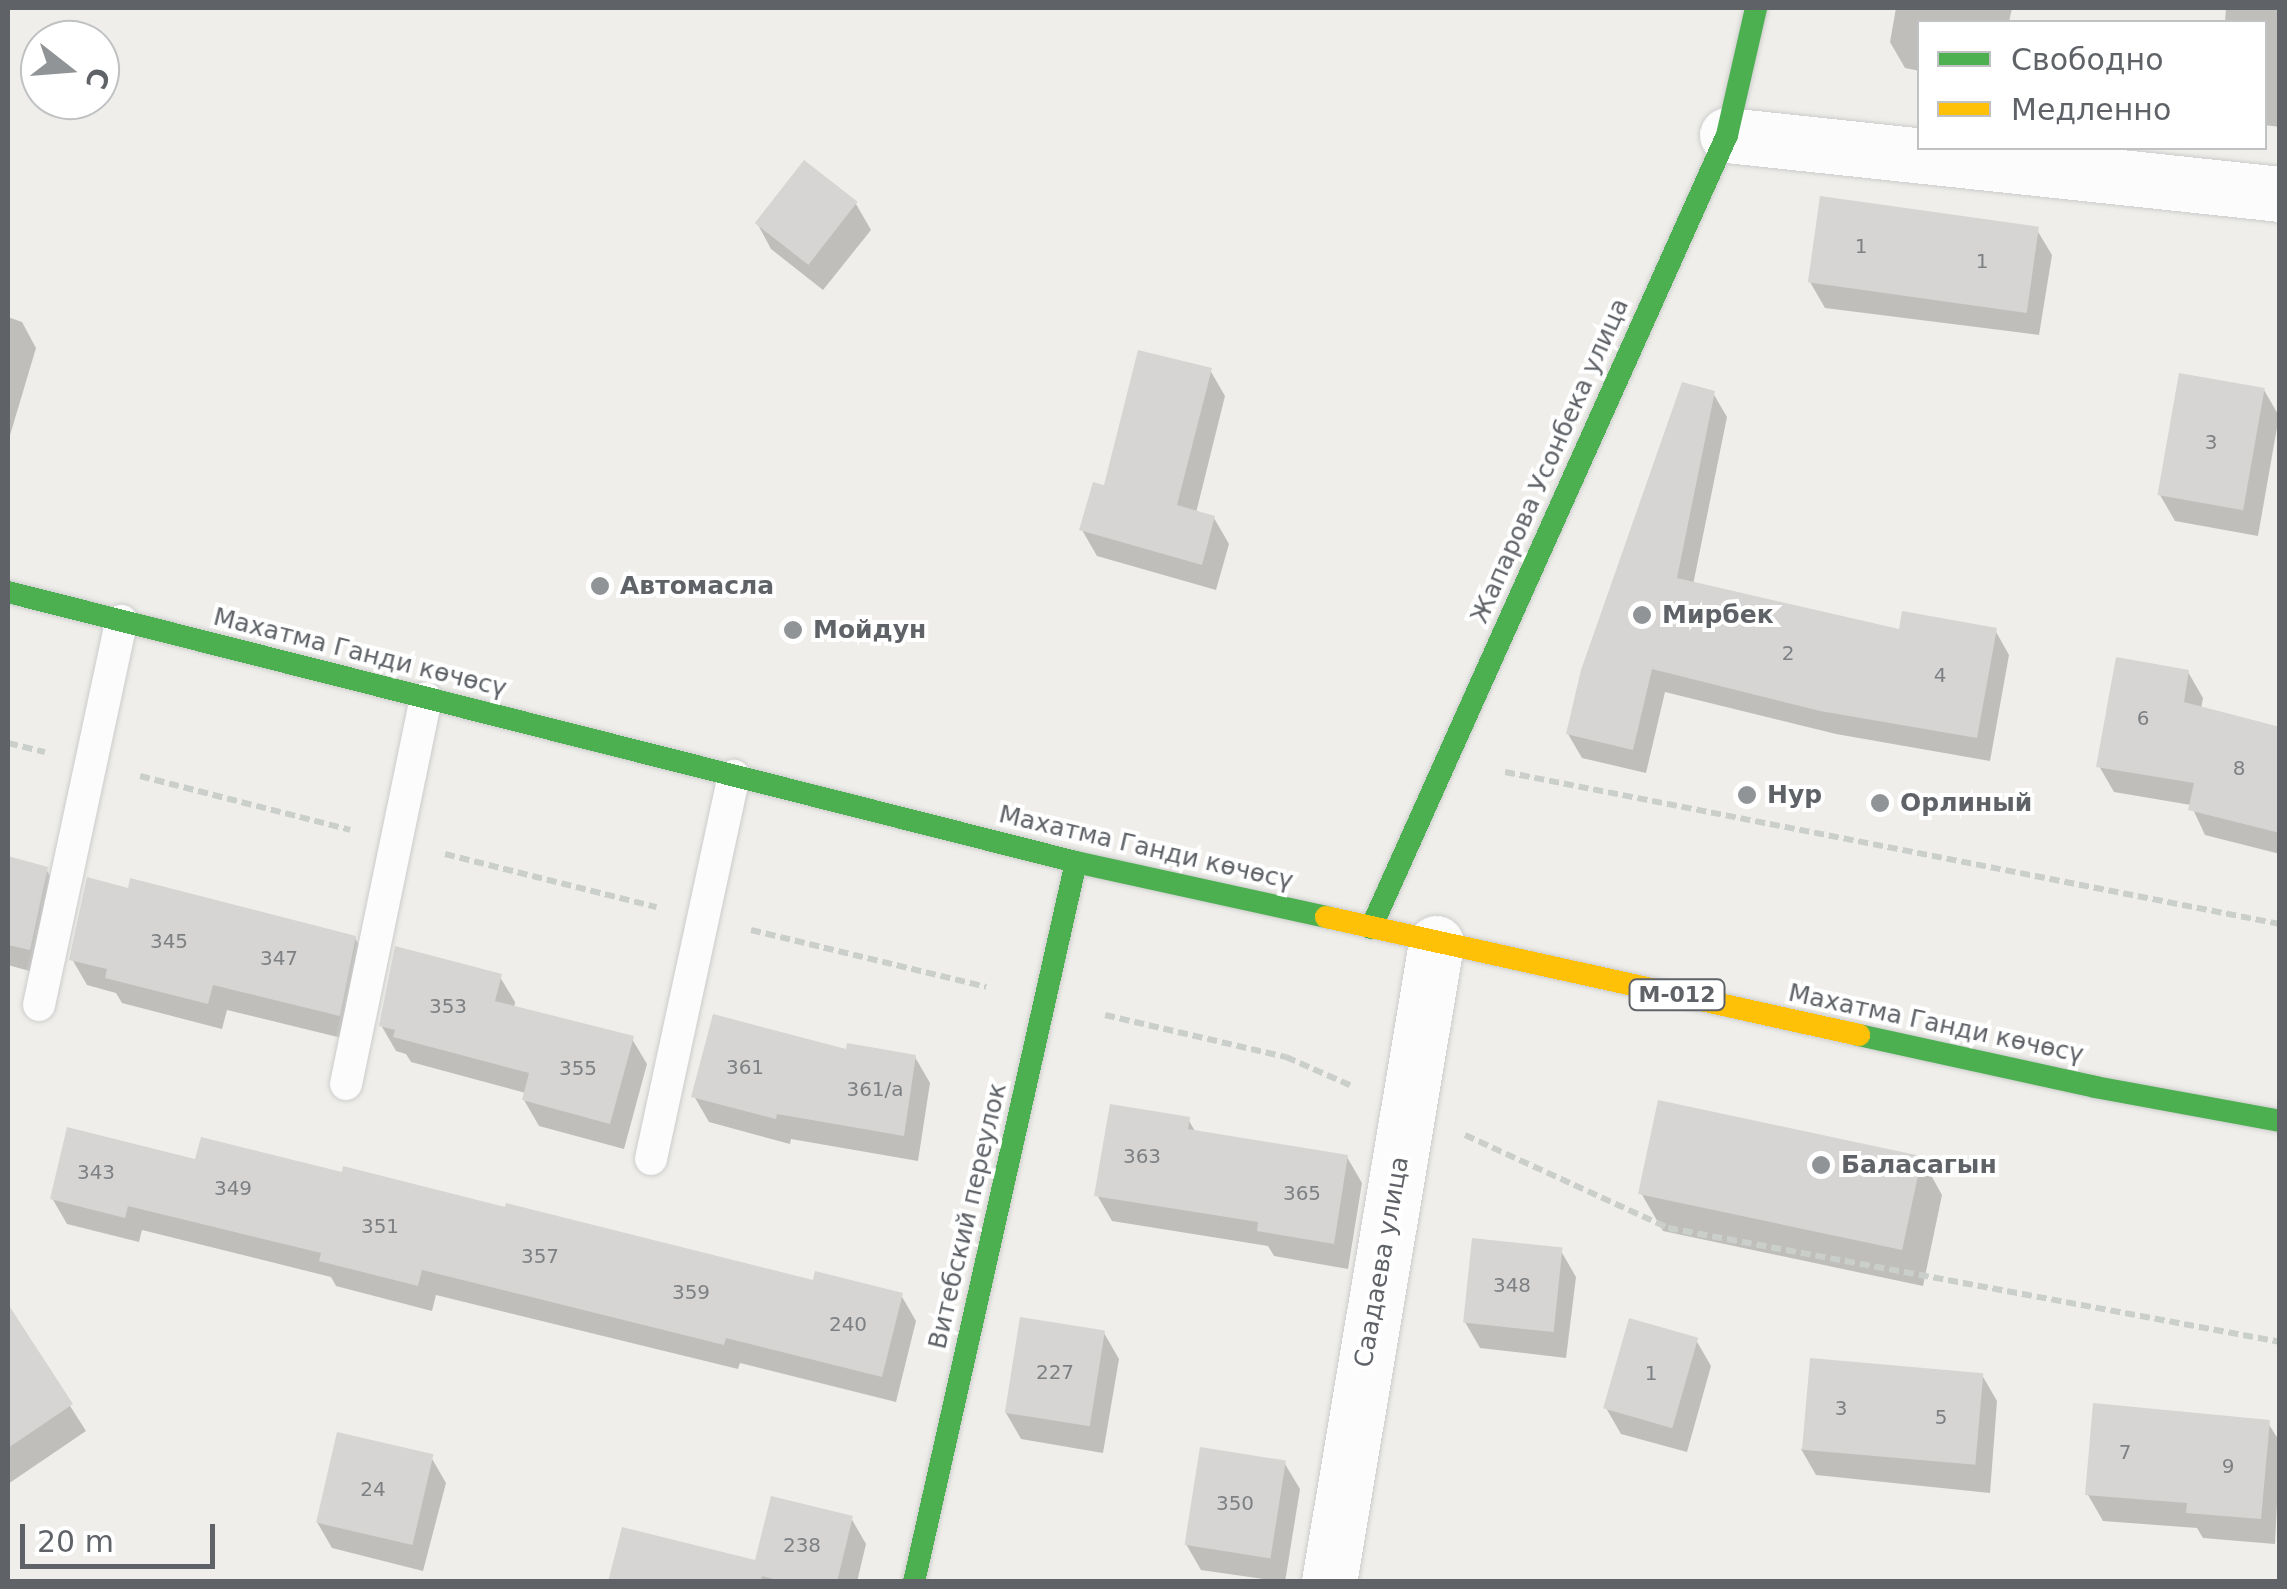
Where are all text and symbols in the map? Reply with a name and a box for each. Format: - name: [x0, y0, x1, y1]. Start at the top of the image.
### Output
- north arrow: [20, 20, 120, 120]
- legend: [1917, 20, 2267, 150]
- text: Свободно: [2011, 42, 2164, 77]
- text: С: [78, 64, 116, 93]
- text: Медленно: [2011, 92, 2171, 127]
- house number: 1: [1855, 234, 1867, 258]
- house number: 1: [1976, 249, 1988, 273]
- street label: Жапарова Усонбека улица: [1465, 294, 1635, 628]
- house number: 3: [2205, 430, 2217, 454]
- place label: Автомасла: [620, 571, 774, 601]
- marker: Автомасла: [589, 575, 611, 597]
- place label: Мирбек: [1662, 600, 1774, 630]
- street label: Махатма Ганди көчөсү: [210, 602, 510, 704]
- marker: Мирбек: [1631, 604, 1653, 626]
- place label: Мойдун: [813, 615, 926, 645]
- marker: Мойдун: [782, 619, 804, 641]
- house number: 2: [1782, 641, 1794, 665]
- house number: 4: [1934, 663, 1946, 687]
- house number: 6: [2137, 706, 2149, 730]
- house number: 8: [2233, 756, 2245, 780]
- place label: Нур: [1767, 780, 1822, 810]
- marker: Нур: [1736, 784, 1758, 806]
- place label: Орлиный: [1900, 788, 2032, 818]
- marker: Орлиный: [1869, 792, 1891, 814]
- street label: Махатма Ганди көчөсү: [996, 800, 1296, 896]
- house number: 345: [150, 929, 188, 953]
- house number: 347: [260, 946, 298, 970]
- road number: М-012: [1627, 978, 1727, 1012]
- street label: Махатма Ганди көчөсү: [1786, 978, 2086, 1070]
- house number: 353: [429, 994, 467, 1018]
- house number: 361: [726, 1055, 764, 1079]
- house number: 355: [559, 1056, 597, 1080]
- house number: 361/а: [846, 1077, 904, 1101]
- street label: Витебский переулок: [923, 1080, 1013, 1352]
- house number: 363: [1123, 1144, 1161, 1168]
- place label: Баласагын: [1841, 1150, 1997, 1180]
- street label: Саадаева улица: [1349, 1154, 1415, 1370]
- marker: Баласагын: [1810, 1154, 1832, 1176]
- house number: 343: [77, 1160, 115, 1184]
- house number: 349: [214, 1176, 252, 1200]
- house number: 365: [1283, 1181, 1321, 1205]
- house number: 351: [361, 1214, 399, 1238]
- house number: 357: [521, 1244, 559, 1268]
- house number: 348: [1493, 1273, 1531, 1297]
- house number: 359: [672, 1280, 710, 1304]
- house number: 240: [829, 1312, 867, 1336]
- house number: 227: [1036, 1360, 1074, 1384]
- house number: 1: [1645, 1361, 1657, 1385]
- house number: 3: [1835, 1396, 1847, 1420]
- house number: 5: [1935, 1405, 1947, 1429]
- house number: 7: [2119, 1440, 2131, 1464]
- house number: 9: [2222, 1454, 2234, 1478]
- house number: 24: [360, 1477, 386, 1501]
- house number: 350: [1216, 1491, 1254, 1515]
- scale bar: [25, 1504, 220, 1566]
- text: 20 m: [37, 1524, 114, 1559]
- house number: 238: [783, 1533, 821, 1557]

